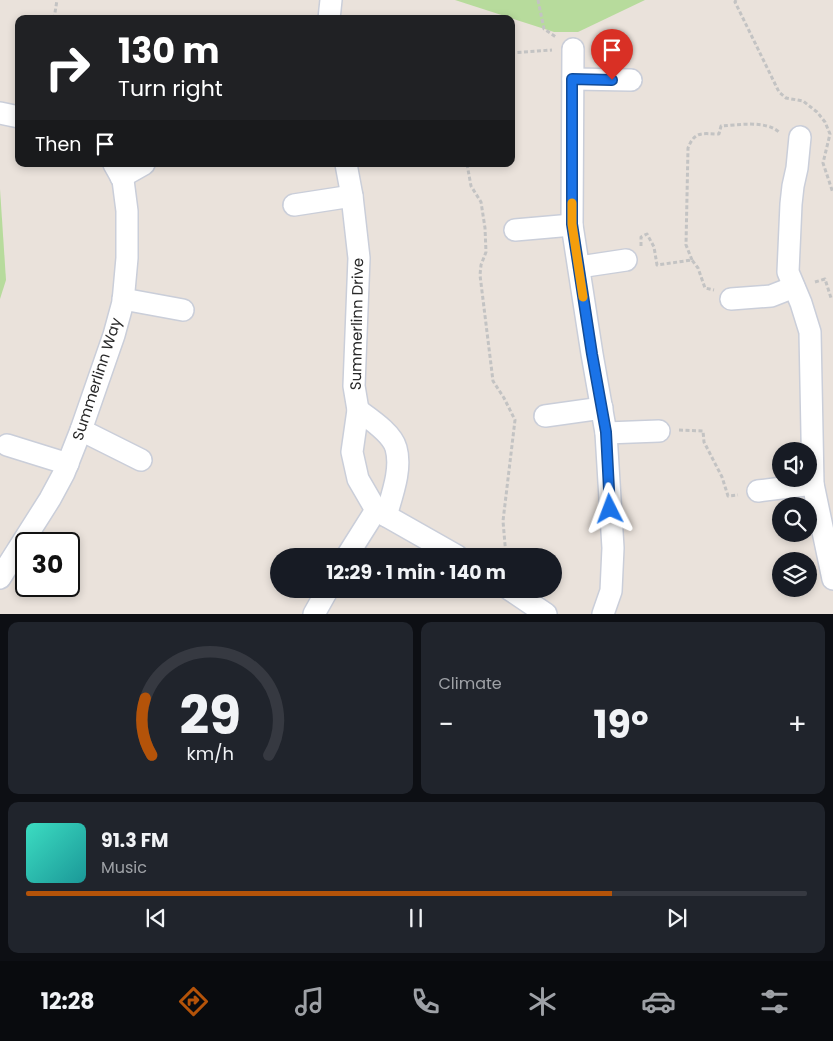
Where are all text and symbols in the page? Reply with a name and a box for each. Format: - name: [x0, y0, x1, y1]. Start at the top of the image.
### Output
- text: 130 m: [118, 26, 220, 75]
- pin: [591, 29, 633, 80]
- icon: right: [35, 35, 100, 100]
- icon: arrive: [598, 36, 626, 64]
- text: Turn right: [118, 73, 223, 104]
- icon: arrive: [91, 130, 119, 158]
- text: Then: [35, 131, 81, 158]
- street label: Summerlinn Drive: [345, 258, 368, 390]
- street label: Summerlinn Way: [67, 314, 126, 443]
- map controls: [772, 442, 817, 597]
- button: sound: [772, 442, 817, 487]
- position arrow: [583, 482, 635, 534]
- button: search: [772, 497, 817, 542]
- speed limit sign: 30: [15, 532, 80, 597]
- button: layers: [772, 552, 817, 597]
- text: 12:29 · 1 min · 140 m: [326, 559, 506, 586]
- text: Climate: [439, 672, 502, 695]
- text: 29: [179, 679, 241, 752]
- text: 19°: [593, 698, 649, 751]
- text: −: [439, 705, 454, 744]
- text: +: [788, 705, 807, 744]
- text: km/h: [186, 741, 234, 766]
- text: 91.3 FM: [101, 827, 169, 854]
- text: Music: [101, 856, 147, 879]
- icon: previous: [142, 904, 170, 932]
- icon: pause: [402, 904, 430, 932]
- icon: next: [663, 904, 691, 932]
- icon: directions: [176, 984, 211, 1019]
- icon: music: [292, 984, 327, 1019]
- icon: phone: [408, 984, 443, 1019]
- icon: climate: [525, 984, 560, 1019]
- icon: car: [641, 984, 676, 1019]
- icon: filters: [757, 984, 792, 1019]
- text: 12:28: [41, 986, 95, 1017]

